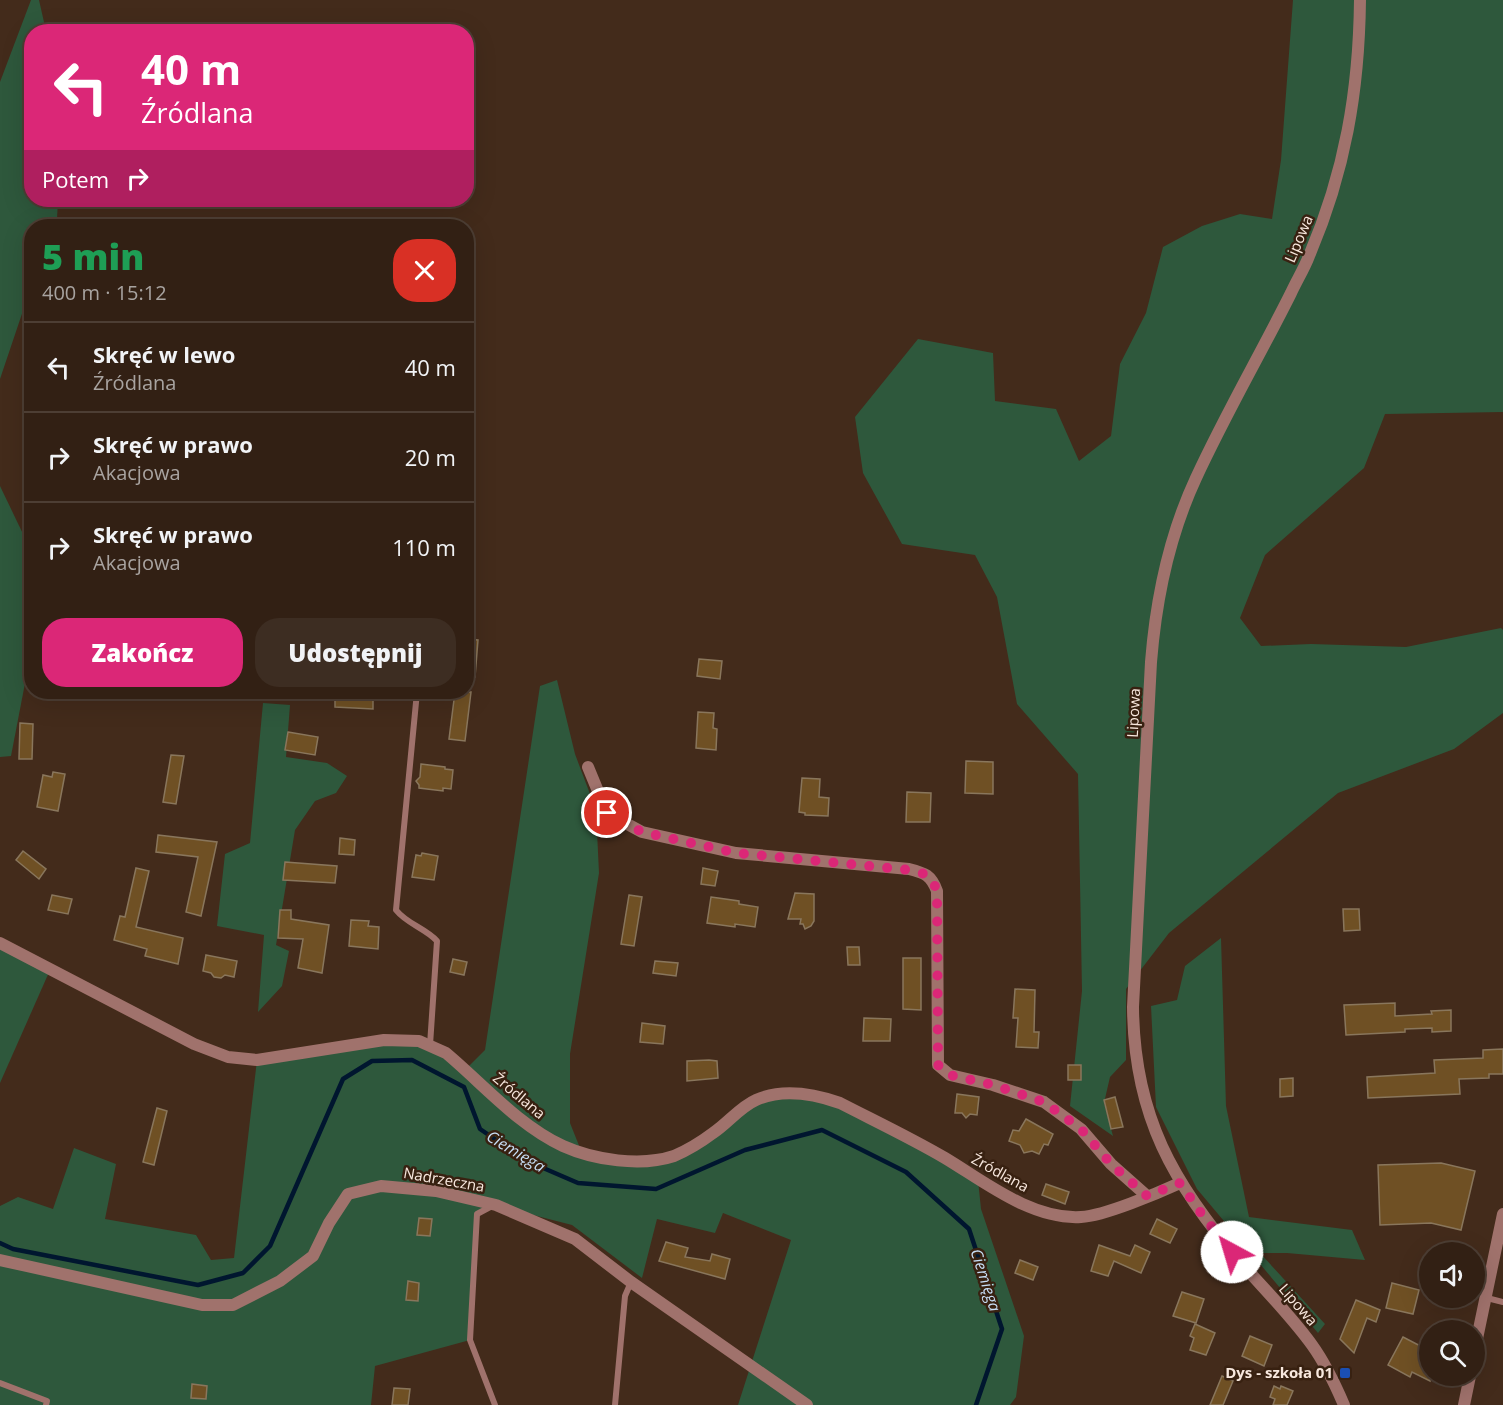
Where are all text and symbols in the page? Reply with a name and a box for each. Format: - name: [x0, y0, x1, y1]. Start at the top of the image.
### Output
- text: 40 m: [141, 40, 241, 97]
- icon: left: [42, 48, 120, 126]
- text: Źródlana: [141, 94, 254, 131]
- icon: right: [121, 162, 154, 195]
- text: Potem: [42, 164, 109, 194]
- street label: Lipowa: [1279, 212, 1317, 265]
- text: 5 min: [42, 232, 144, 281]
- button: close: [393, 239, 456, 302]
- text: 400 m · 15:12: [42, 279, 167, 306]
- text: Skręć w lewo: [93, 339, 235, 369]
- icon: left: [42, 351, 75, 384]
- text: 40 m: [405, 352, 456, 382]
- text: Źródlana: [93, 369, 176, 396]
- text: Skręć w prawo: [93, 429, 253, 459]
- icon: right: [42, 441, 75, 474]
- text: 20 m: [405, 442, 456, 472]
- text: Akacjowa: [93, 459, 181, 486]
- text: Skręć w prawo: [93, 519, 253, 549]
- icon: right: [42, 531, 75, 564]
- text: 110 m: [392, 532, 456, 562]
- text: Akacjowa: [93, 549, 181, 576]
- button: Zakończ: [42, 618, 243, 687]
- button: Udostępnij: [255, 618, 456, 687]
- street label: Lipowa: [1122, 688, 1144, 738]
- pin: [581, 787, 632, 838]
- icon: arrive: [590, 796, 623, 829]
- street label: Źródlana: [489, 1067, 550, 1123]
- water label: Ciemięga: [483, 1125, 549, 1177]
- street label: Źródlana: [968, 1148, 1033, 1196]
- street label: Nadrzeczna: [402, 1162, 486, 1196]
- position arrow: [1200, 1220, 1264, 1284]
- map controls: [1419, 1242, 1485, 1386]
- button: sound: [1419, 1242, 1485, 1308]
- water label: Ciemięga: [966, 1246, 1006, 1314]
- street label: Lipowa: [1275, 1279, 1323, 1330]
- button: search: [1419, 1320, 1485, 1386]
- place label: Dys - szkoła 01: [1225, 1362, 1333, 1382]
- marker: Dys - szkoła 01: [1338, 1366, 1352, 1380]

